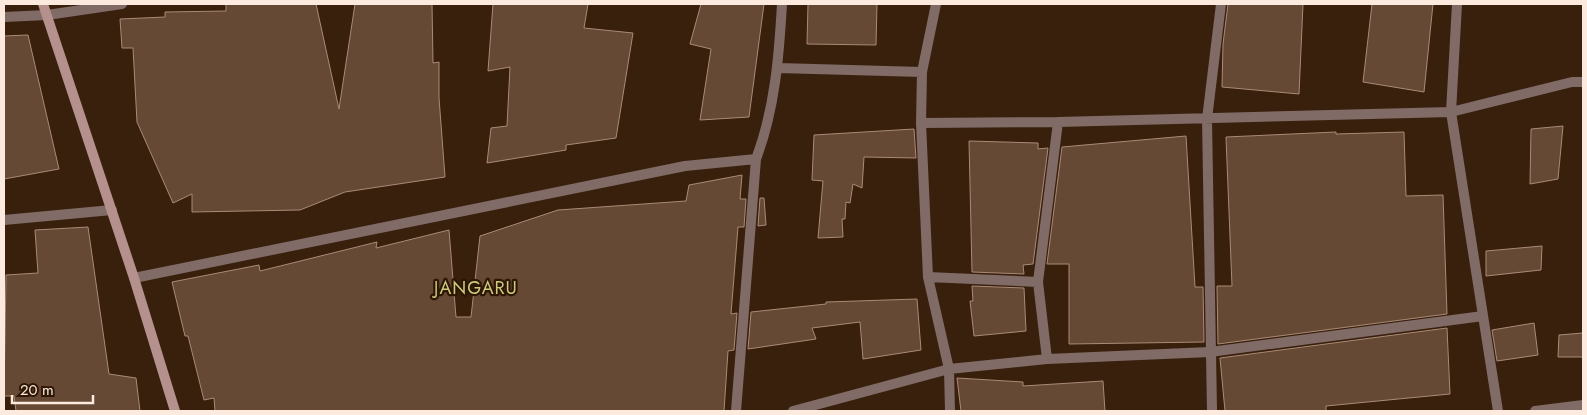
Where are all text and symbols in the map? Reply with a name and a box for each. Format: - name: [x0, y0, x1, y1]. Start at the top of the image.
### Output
- district label: JANGARU: [432, 275, 518, 301]
- scale bar: [12, 372, 94, 404]
- text: 20 m: [20, 379, 54, 401]

